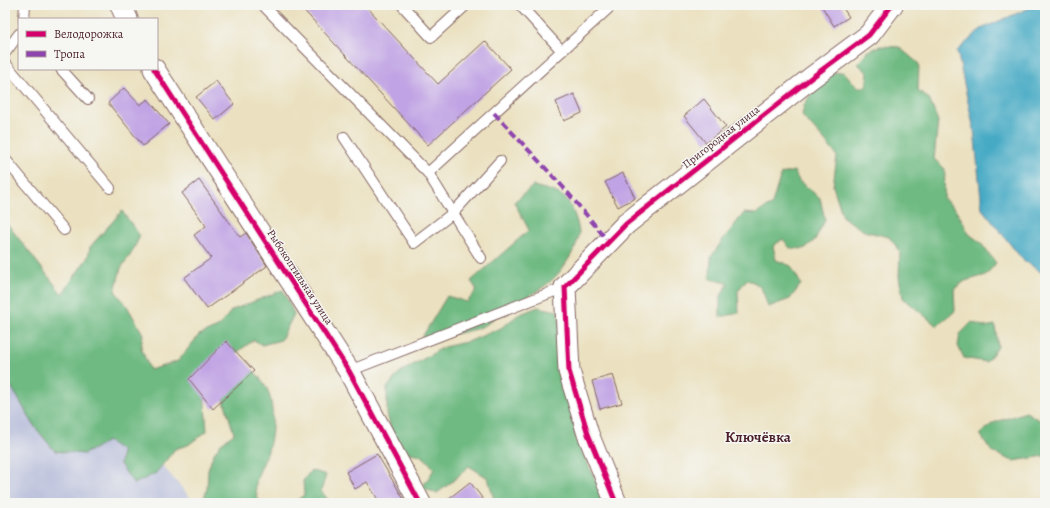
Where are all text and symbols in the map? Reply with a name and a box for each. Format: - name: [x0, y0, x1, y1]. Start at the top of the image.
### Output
- legend: [18, 18, 158, 70]
- text: Велодорожка: [54, 26, 124, 42]
- text: Тропа: [54, 46, 85, 62]
- street label: Пригородная улица: [679, 102, 763, 172]
- street label: Рыбокоптильная улица: [264, 227, 337, 328]
- district label: Ключёвка: [725, 427, 792, 447]

